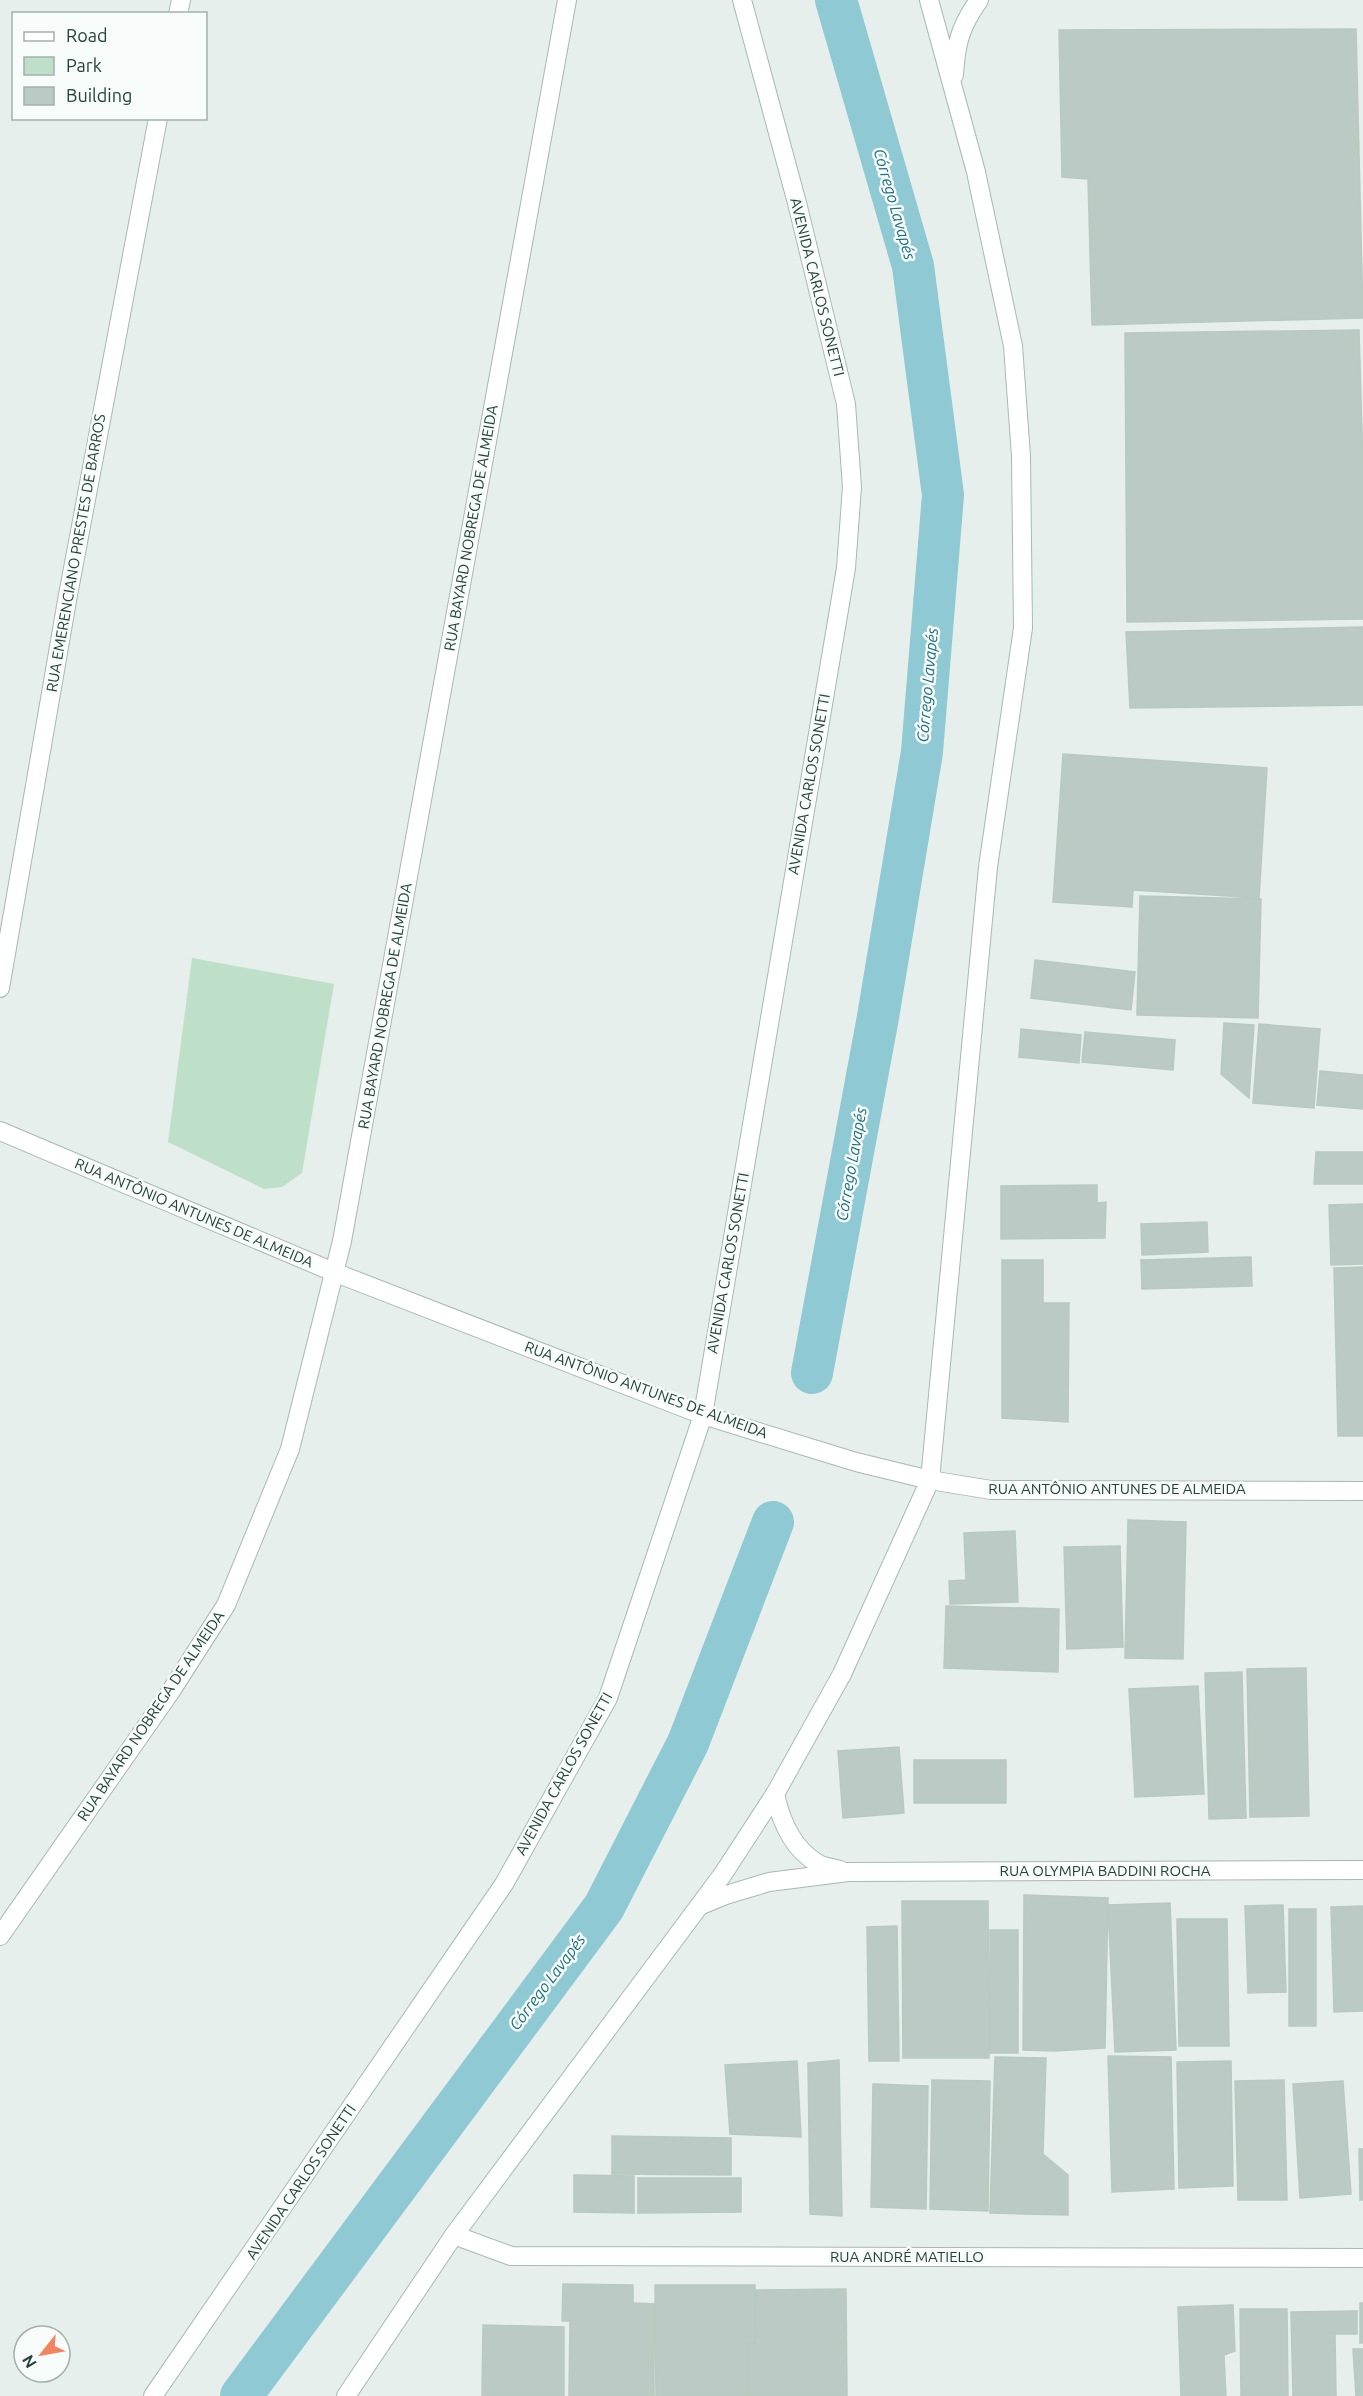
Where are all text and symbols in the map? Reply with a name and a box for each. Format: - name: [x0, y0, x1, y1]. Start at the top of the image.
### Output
- legend: [12, 12, 207, 120]
- text: Road: [66, 25, 108, 45]
- text: Park: [66, 55, 102, 75]
- text: Building: [66, 85, 132, 105]
- water label: Córrego Lavapés: [871, 146, 920, 262]
- street label: AVENIDA CARLOS SONETTI: [787, 196, 848, 378]
- street label: RUA BAYARD NOBREGA DE ALMEIDA: [440, 403, 501, 652]
- street label: RUA EMERENCIANO PRESTES DE BARROS: [43, 412, 108, 693]
- water label: Córrego Lavapés: [913, 627, 941, 743]
- street label: AVENIDA CARLOS SONETTI: [784, 692, 833, 876]
- street label: RUA BAYARD NOBREGA DE ALMEIDA: [354, 881, 415, 1130]
- water label: Córrego Lavapés: [832, 1106, 870, 1222]
- street label: RUA ANTÔNIO ANTUNES DE ALMEIDA: [72, 1154, 316, 1271]
- street label: AVENIDA CARLOS SONETTI: [703, 1171, 752, 1355]
- street label: RUA ANTÔNIO ANTUNES DE ALMEIDA: [522, 1338, 770, 1442]
- street label: RUA ANTÔNIO ANTUNES DE ALMEIDA: [988, 1480, 1246, 1497]
- street label: RUA BAYARD NOBREGA DE ALMEIDA: [74, 1607, 228, 1824]
- street label: AVENIDA CARLOS SONETTI: [512, 1689, 615, 1858]
- street label: RUA OLYMPIA BADDINI ROCHA: [1000, 1862, 1211, 1879]
- water label: Córrego Lavapés: [505, 1930, 589, 2033]
- street label: AVENIDA CARLOS SONETTI: [242, 2101, 359, 2262]
- street label: RUA ANDRÉ MATIELLO: [830, 2248, 984, 2265]
- north arrow: [12, 2324, 72, 2384]
- text: N: [18, 2352, 40, 2371]

